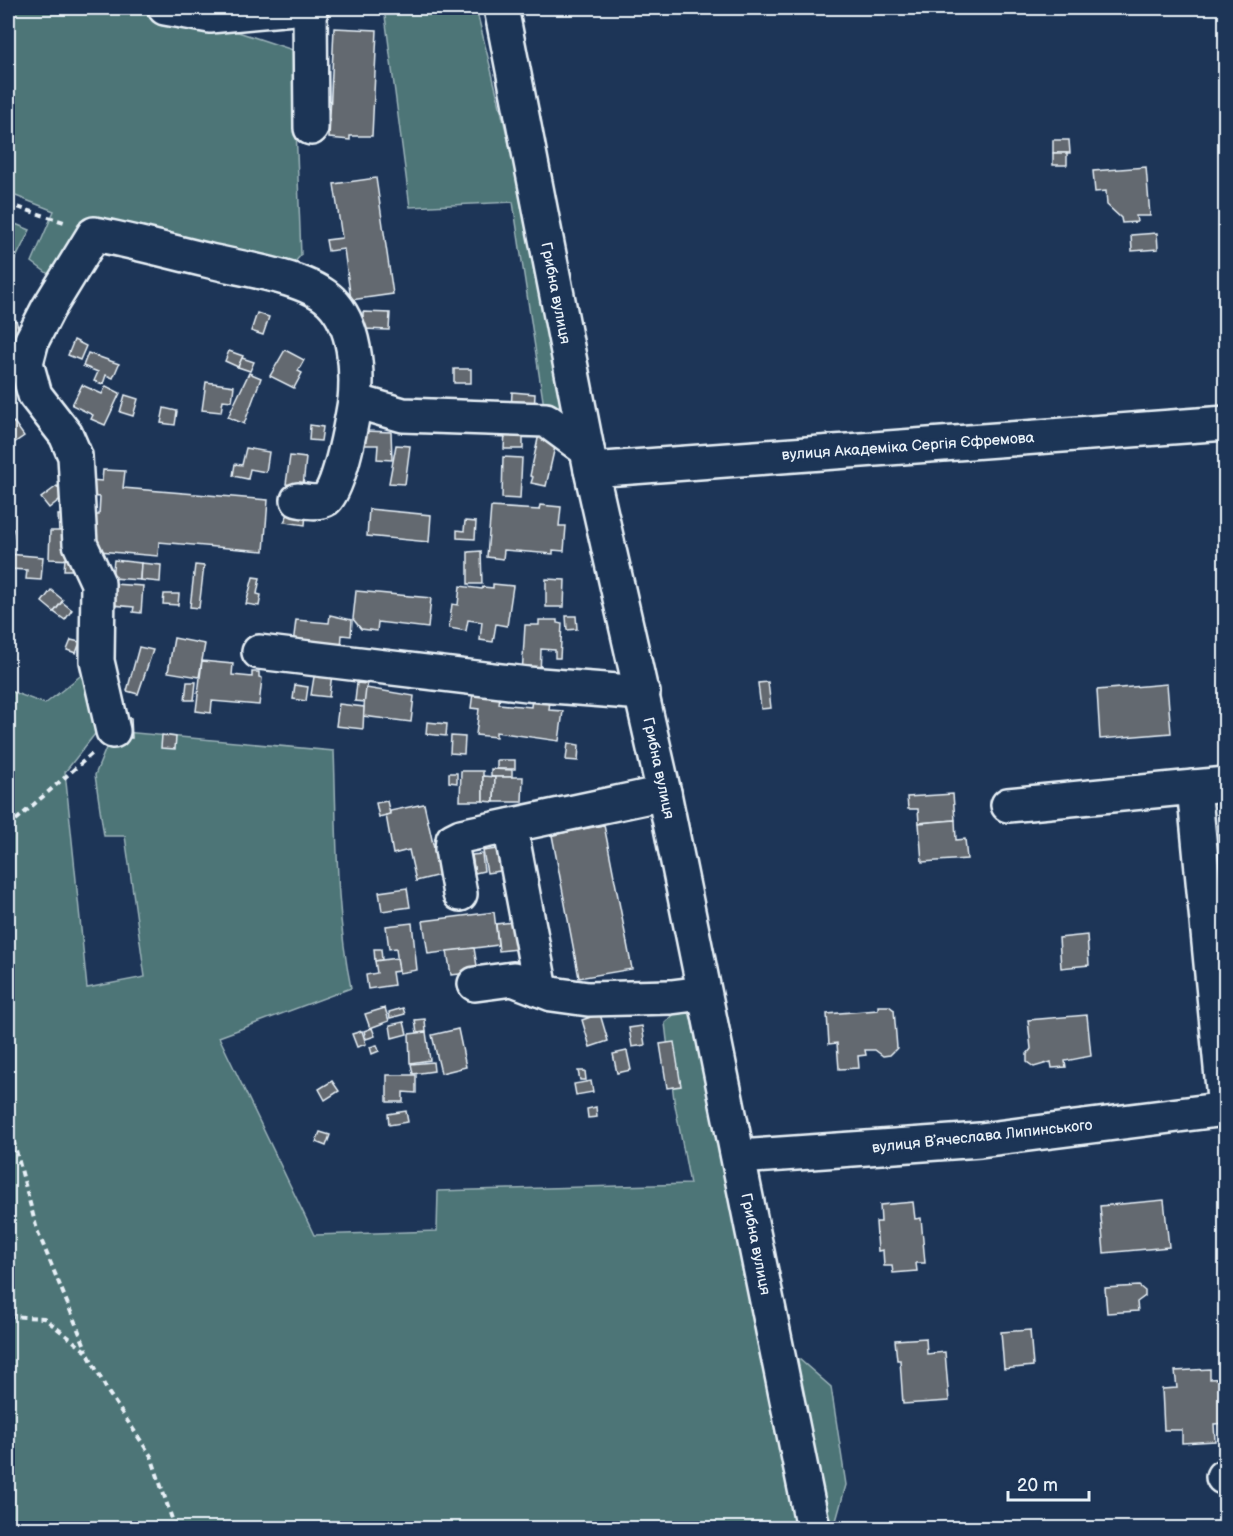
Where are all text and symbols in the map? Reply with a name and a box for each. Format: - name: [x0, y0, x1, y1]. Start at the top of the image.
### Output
- street label: Грибна вулиця: [536, 240, 575, 346]
- street label: вулиця Академіка Сергія Єфремова: [781, 428, 1035, 465]
- street label: Грибна вулиця: [638, 715, 679, 821]
- street label: вулиця Вʼячеслава Липинського: [871, 1115, 1093, 1158]
- street label: Грибна вулиця: [736, 1191, 775, 1297]
- scale bar: [1008, 1464, 1089, 1502]
- text: 20 m: [1017, 1475, 1058, 1496]

